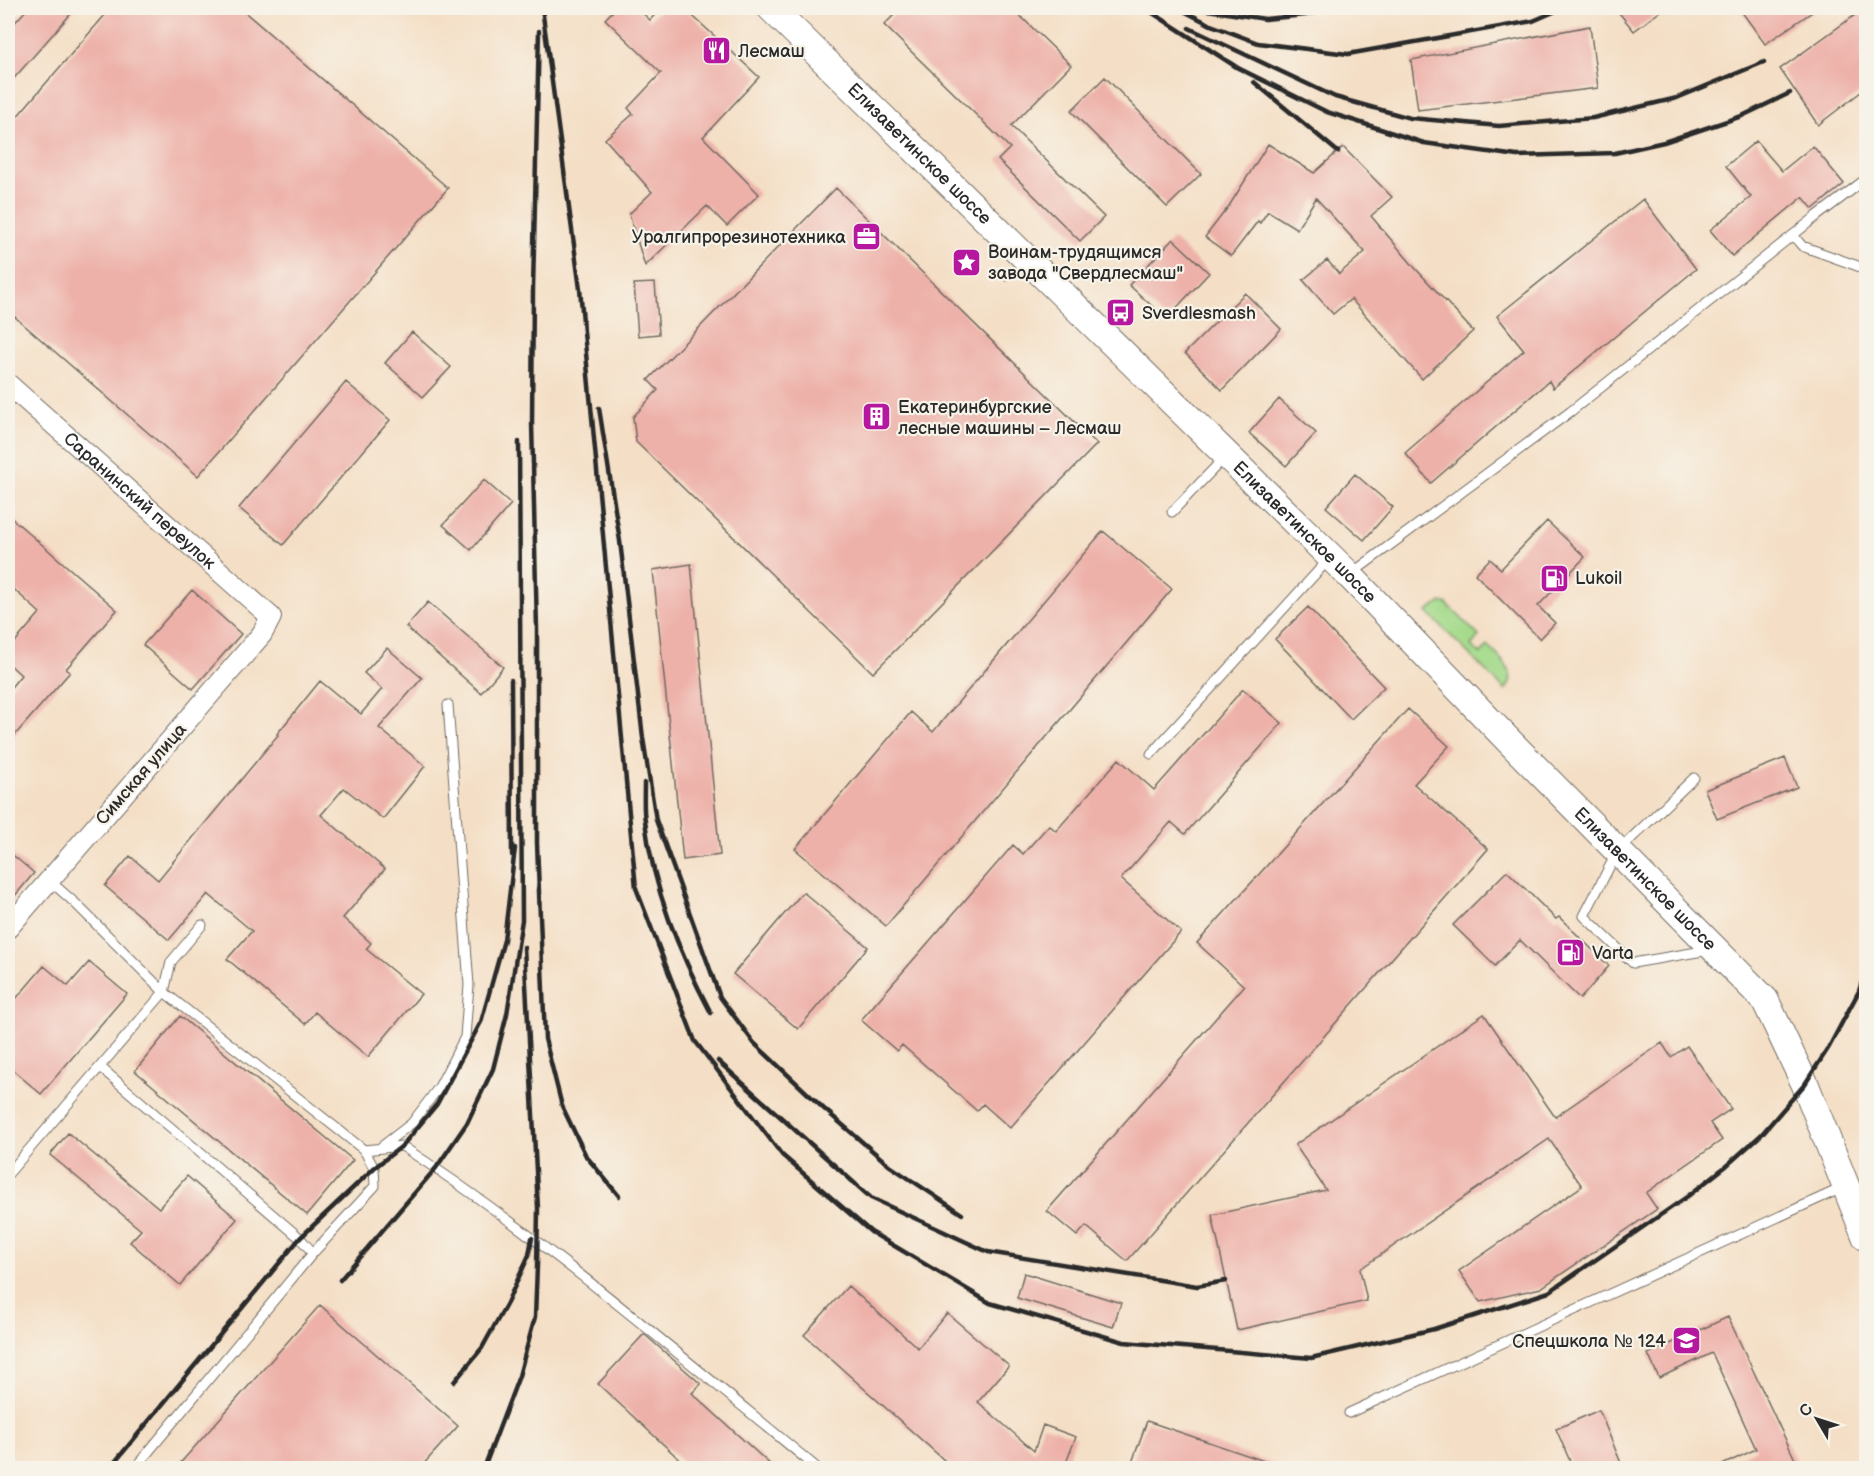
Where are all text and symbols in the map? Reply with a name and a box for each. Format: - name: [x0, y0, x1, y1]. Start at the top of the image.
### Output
- restaurant icon: Лесмаш: [701, 35, 733, 67]
- place label: Лесмаш: [737, 41, 805, 62]
- street label: Елизаветинское шоссе: [843, 79, 995, 229]
- office icon: Уралгипрорезинотехника: [851, 221, 883, 253]
- place label: Уралгипрорезинотехника: [631, 227, 846, 248]
- place label: Воинам-трудящимся завода "Свердлесмаш": [988, 242, 1183, 284]
- place icon: Воинам-трудящимся завода "Свердлесмаш": [951, 246, 983, 278]
- bus stop icon: Sverdlesmash: [1105, 297, 1137, 329]
- place label: Sverdlesmash: [1142, 303, 1256, 324]
- place label: Екатеринбургские лесные машины – Лесмаш: [898, 397, 1122, 439]
- building icon: Екатеринбургские лесные машины – Лесмаш: [861, 401, 893, 433]
- street label: Саранинский переулок: [59, 428, 220, 574]
- street label: Елизаветинское шоссе: [1228, 457, 1380, 608]
- fuel station icon: Lukoil: [1538, 562, 1570, 594]
- place label: Lukoil: [1575, 568, 1622, 589]
- street label: Симская улица: [92, 719, 191, 829]
- street label: Елизаветинское шоссе: [1570, 803, 1720, 955]
- fuel station icon: Varta: [1555, 937, 1587, 969]
- place label: Varta: [1592, 943, 1634, 964]
- school or university icon: Спецшкола № 124: [1671, 1325, 1703, 1357]
- place label: Спецшкола № 124: [1512, 1331, 1666, 1352]
- north arrow: [1787, 1389, 1847, 1449]
- text: С: [1796, 1400, 1817, 1421]

